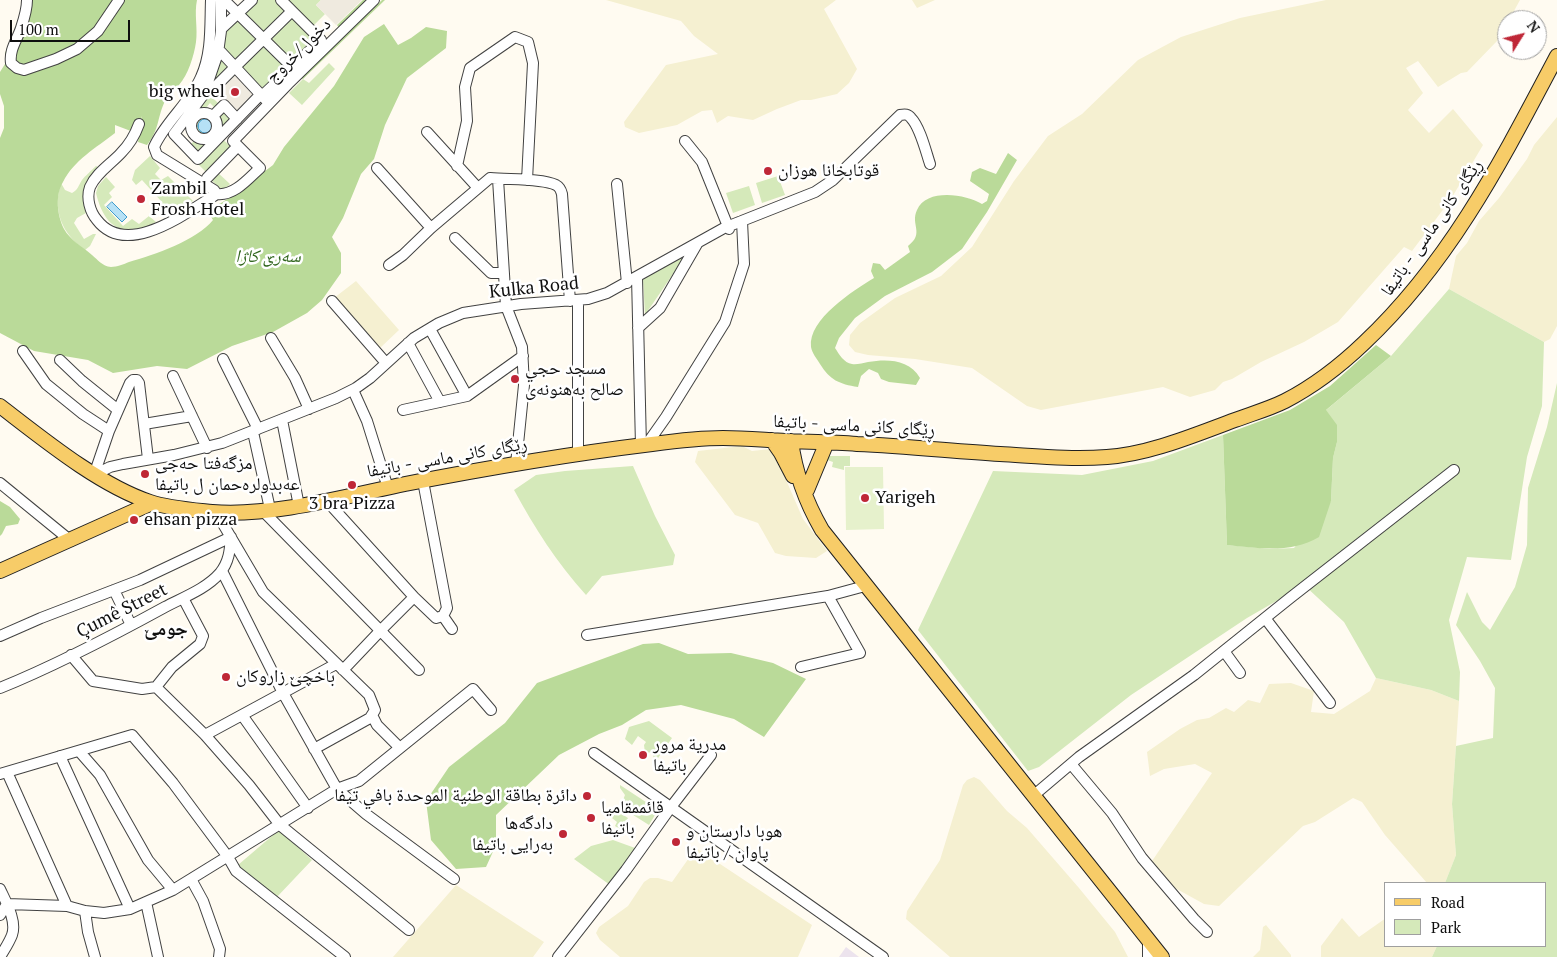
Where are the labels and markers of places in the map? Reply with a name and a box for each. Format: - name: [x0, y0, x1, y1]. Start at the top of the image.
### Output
- place label: big wheel: [149, 81, 225, 103]
- marker: big wheel: [229, 86, 241, 98]
- place label: قوتابخانا هوزان: [778, 160, 879, 182]
- marker: قوتابخانا هوزان: [762, 165, 774, 177]
- place label: Zambil Frosh Hotel: [151, 178, 244, 220]
- marker: Zambil Frosh Hotel: [135, 193, 147, 205]
- place label: مسجد حجي صالح بەھنونەی: [525, 358, 624, 400]
- marker: مسجد حجي صالح بەھنونەی: [509, 373, 521, 385]
- place label: مزگەفتا حەجی عەبدولرەحمان ل باتیفا: [155, 453, 300, 496]
- marker: مزگەفتا حەجی عەبدولرەحمان ل باتیفا: [139, 468, 151, 480]
- marker: 3 bra Pizza: [346, 479, 358, 491]
- place label: Yarigeh: [875, 487, 936, 509]
- marker: Yarigeh: [859, 492, 871, 504]
- place label: 3 bra Pizza: [309, 493, 395, 515]
- place label: ehsan pizza: [144, 509, 237, 531]
- marker: ehsan pizza: [128, 514, 140, 526]
- place label: باخچێ زاروکان: [236, 666, 335, 688]
- marker: باخچێ زاروکان: [220, 671, 232, 683]
- place label: مدرية مرور باتيفا: [653, 734, 726, 776]
- marker: مدرية مرور باتيفا: [637, 749, 649, 761]
- place label: دائرة بطاقة الوطنية الموحدة بافي تيفا: [334, 785, 577, 807]
- marker: دائرة بطاقة الوطنية الموحدة بافي تيفا: [581, 790, 593, 802]
- place label: قائممقاميا باتيفا: [601, 797, 664, 840]
- marker: قائممقاميا باتيفا: [585, 812, 597, 824]
- place label: دادگه‌ها به‌رايى باتيفا: [472, 813, 553, 856]
- place label: هوبا دارستان و پاوان / باتيفا: [686, 821, 782, 864]
- marker: دادگه‌ها به‌رايى باتيفا: [557, 828, 569, 840]
- marker: هوبا دارستان و پاوان / باتيفا: [670, 836, 682, 848]

